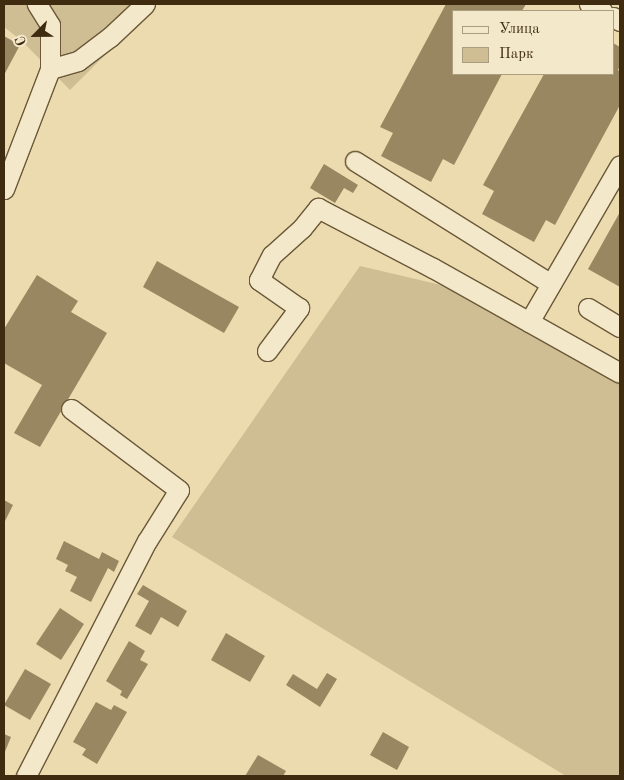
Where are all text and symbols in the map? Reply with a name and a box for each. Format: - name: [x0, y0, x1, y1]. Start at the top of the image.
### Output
- north arrow: [10, 10, 60, 60]
- legend: [452, 10, 614, 75]
- text: Улица: [499, 22, 540, 37]
- text: С: [13, 34, 29, 48]
- text: Парк: [499, 47, 534, 62]

